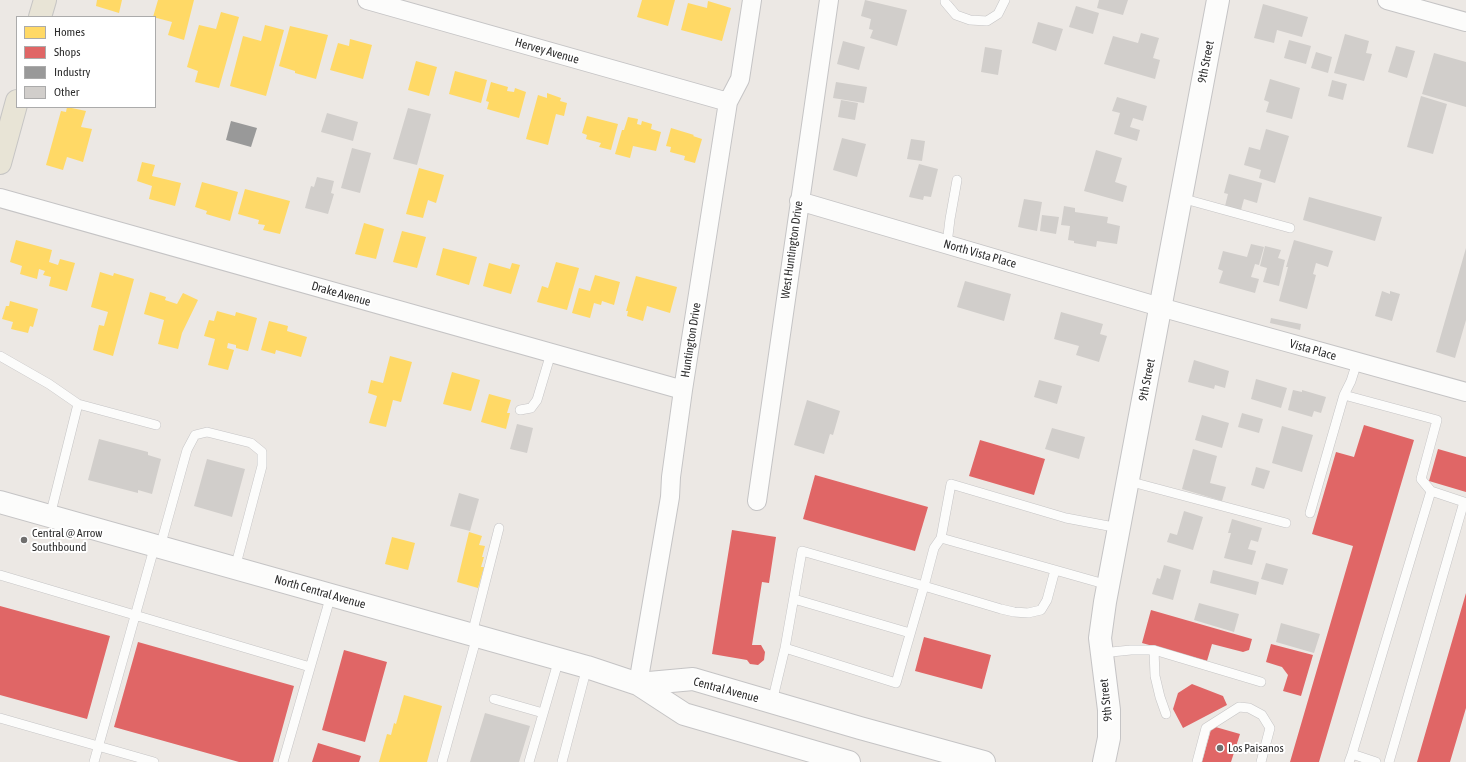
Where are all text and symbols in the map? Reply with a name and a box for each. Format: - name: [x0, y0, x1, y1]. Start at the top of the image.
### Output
- legend: [16, 16, 156, 108]
- text: Homes: [54, 25, 85, 39]
- street label: Hervey Avenue: [513, 35, 581, 67]
- street label: 9th Street: [1195, 40, 1217, 84]
- text: Shops: [54, 45, 80, 59]
- text: Industry: [54, 65, 91, 79]
- text: Other: [54, 85, 79, 99]
- street label: West Huntington Drive: [778, 200, 806, 300]
- street label: North Vista Place: [942, 237, 1018, 271]
- street label: Drake Avenue: [310, 279, 372, 309]
- street label: Huntington Drive: [678, 302, 704, 378]
- street label: Vista Place: [1288, 336, 1338, 364]
- street label: 9th Street: [1136, 358, 1158, 402]
- place label: Central @ Arrow Southbound: [32, 526, 102, 554]
- marker: Central @ Arrow Southbound: [19, 535, 29, 545]
- street label: North Central Avenue: [273, 572, 367, 612]
- street label: Central Avenue: [692, 674, 760, 706]
- street label: 9th Street: [1097, 678, 1115, 722]
- place label: Los Paisanos: [1228, 741, 1284, 755]
- marker: Los Paisanos: [1215, 743, 1225, 753]

